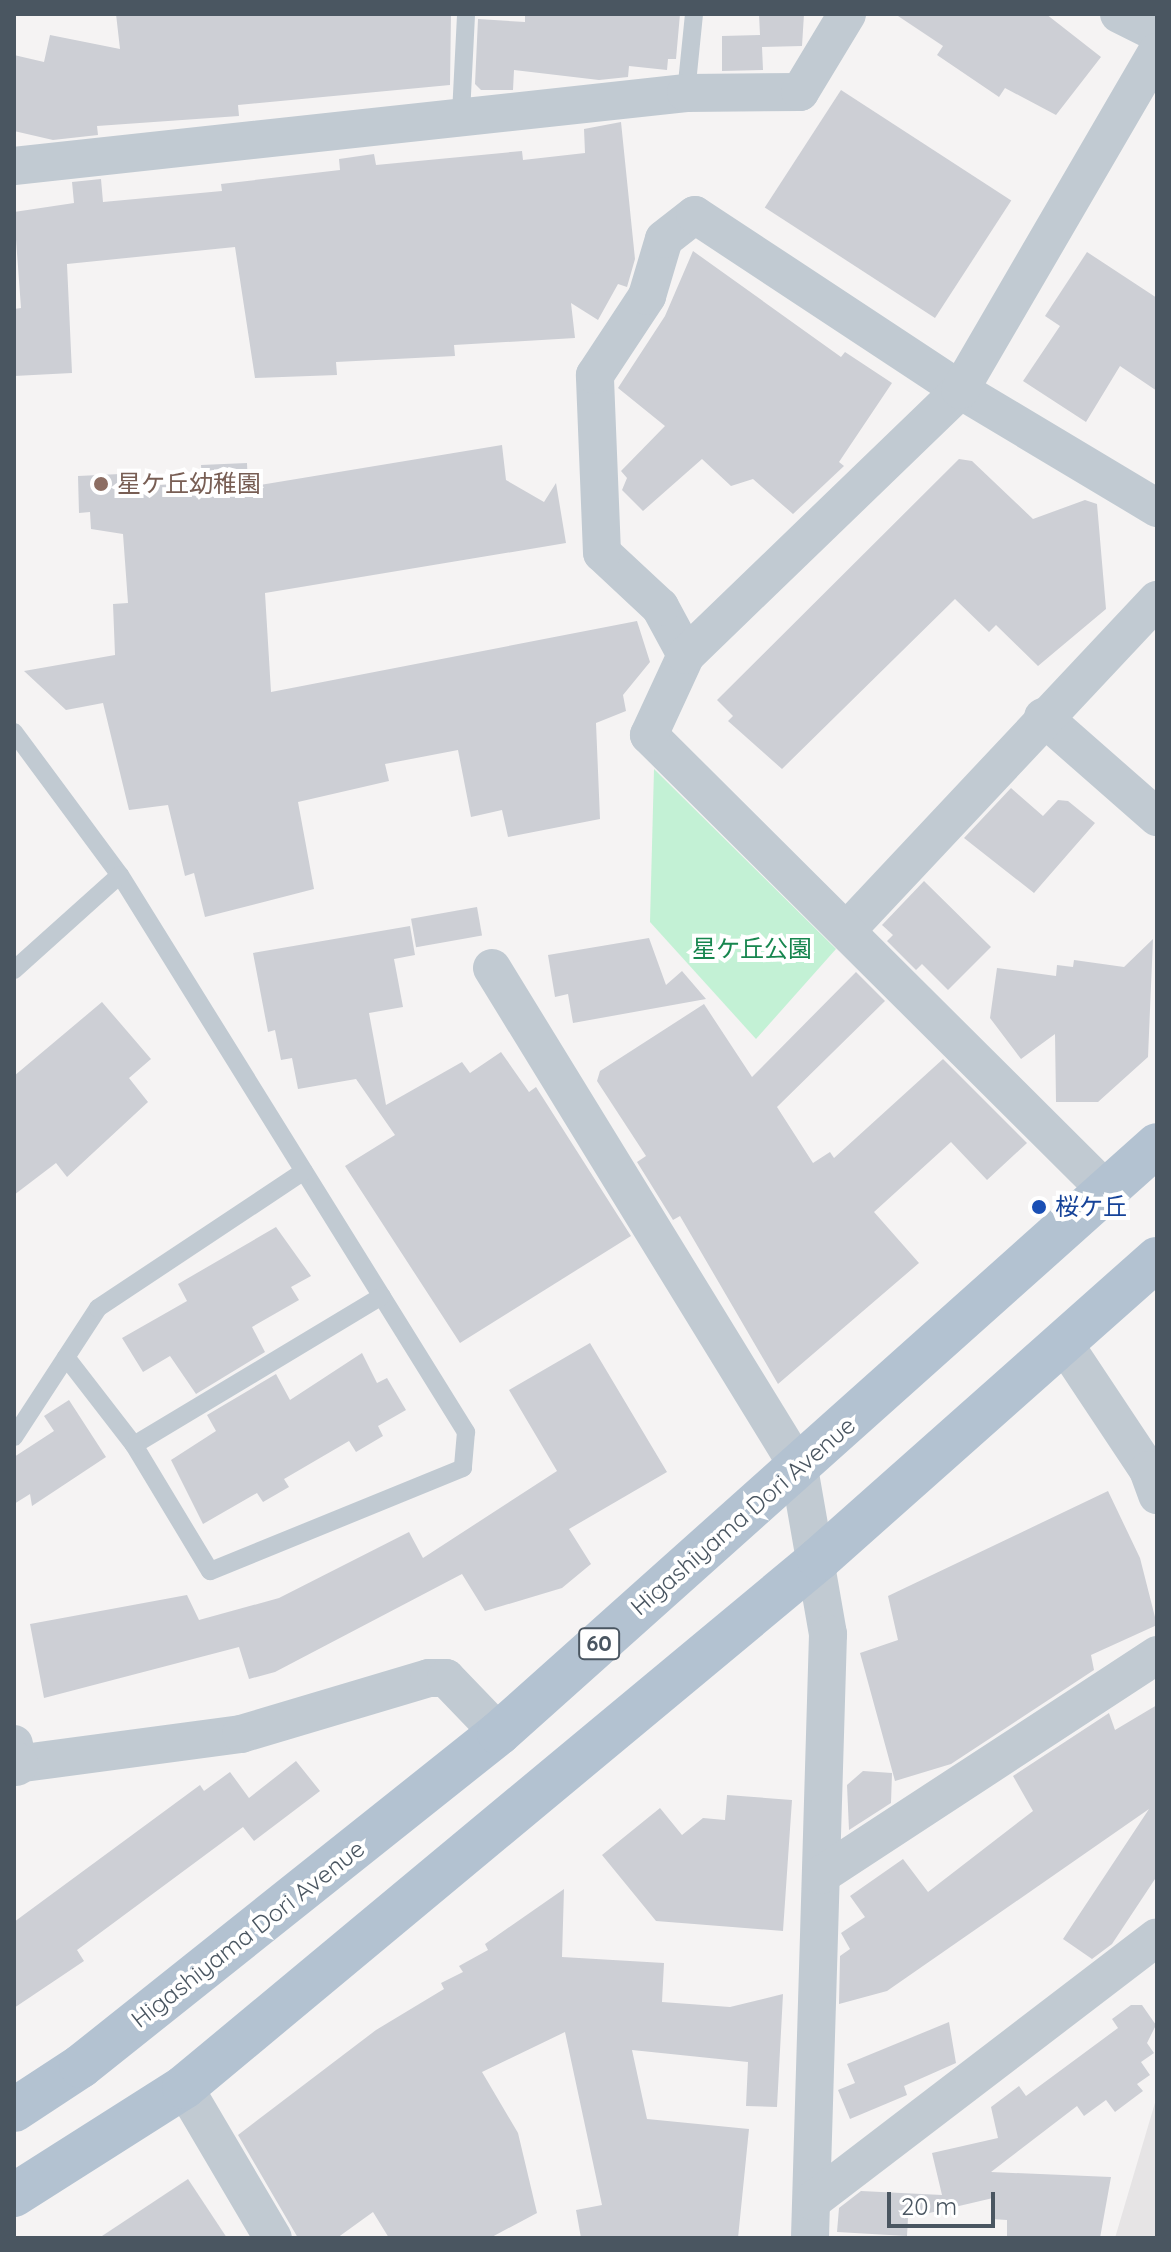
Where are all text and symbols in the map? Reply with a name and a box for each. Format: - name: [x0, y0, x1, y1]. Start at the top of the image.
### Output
- place label: 星ケ丘幼稚園: [117, 470, 261, 498]
- marker: 星ケ丘幼稚園: [92, 475, 110, 493]
- park label: 星ケ丘公園: [692, 935, 812, 963]
- place label: 桜ケ丘: [1055, 1193, 1127, 1221]
- marker: 桜ケ丘: [1030, 1198, 1048, 1216]
- street label: Higashiyama Dori Avenue: [625, 1411, 861, 1621]
- road number: 60: [577, 1626, 621, 1662]
- street label: Higashiyama Dori Avenue: [126, 1834, 370, 2034]
- scale bar: [891, 2176, 999, 2226]
- text: 20 m: [901, 2191, 957, 2221]

